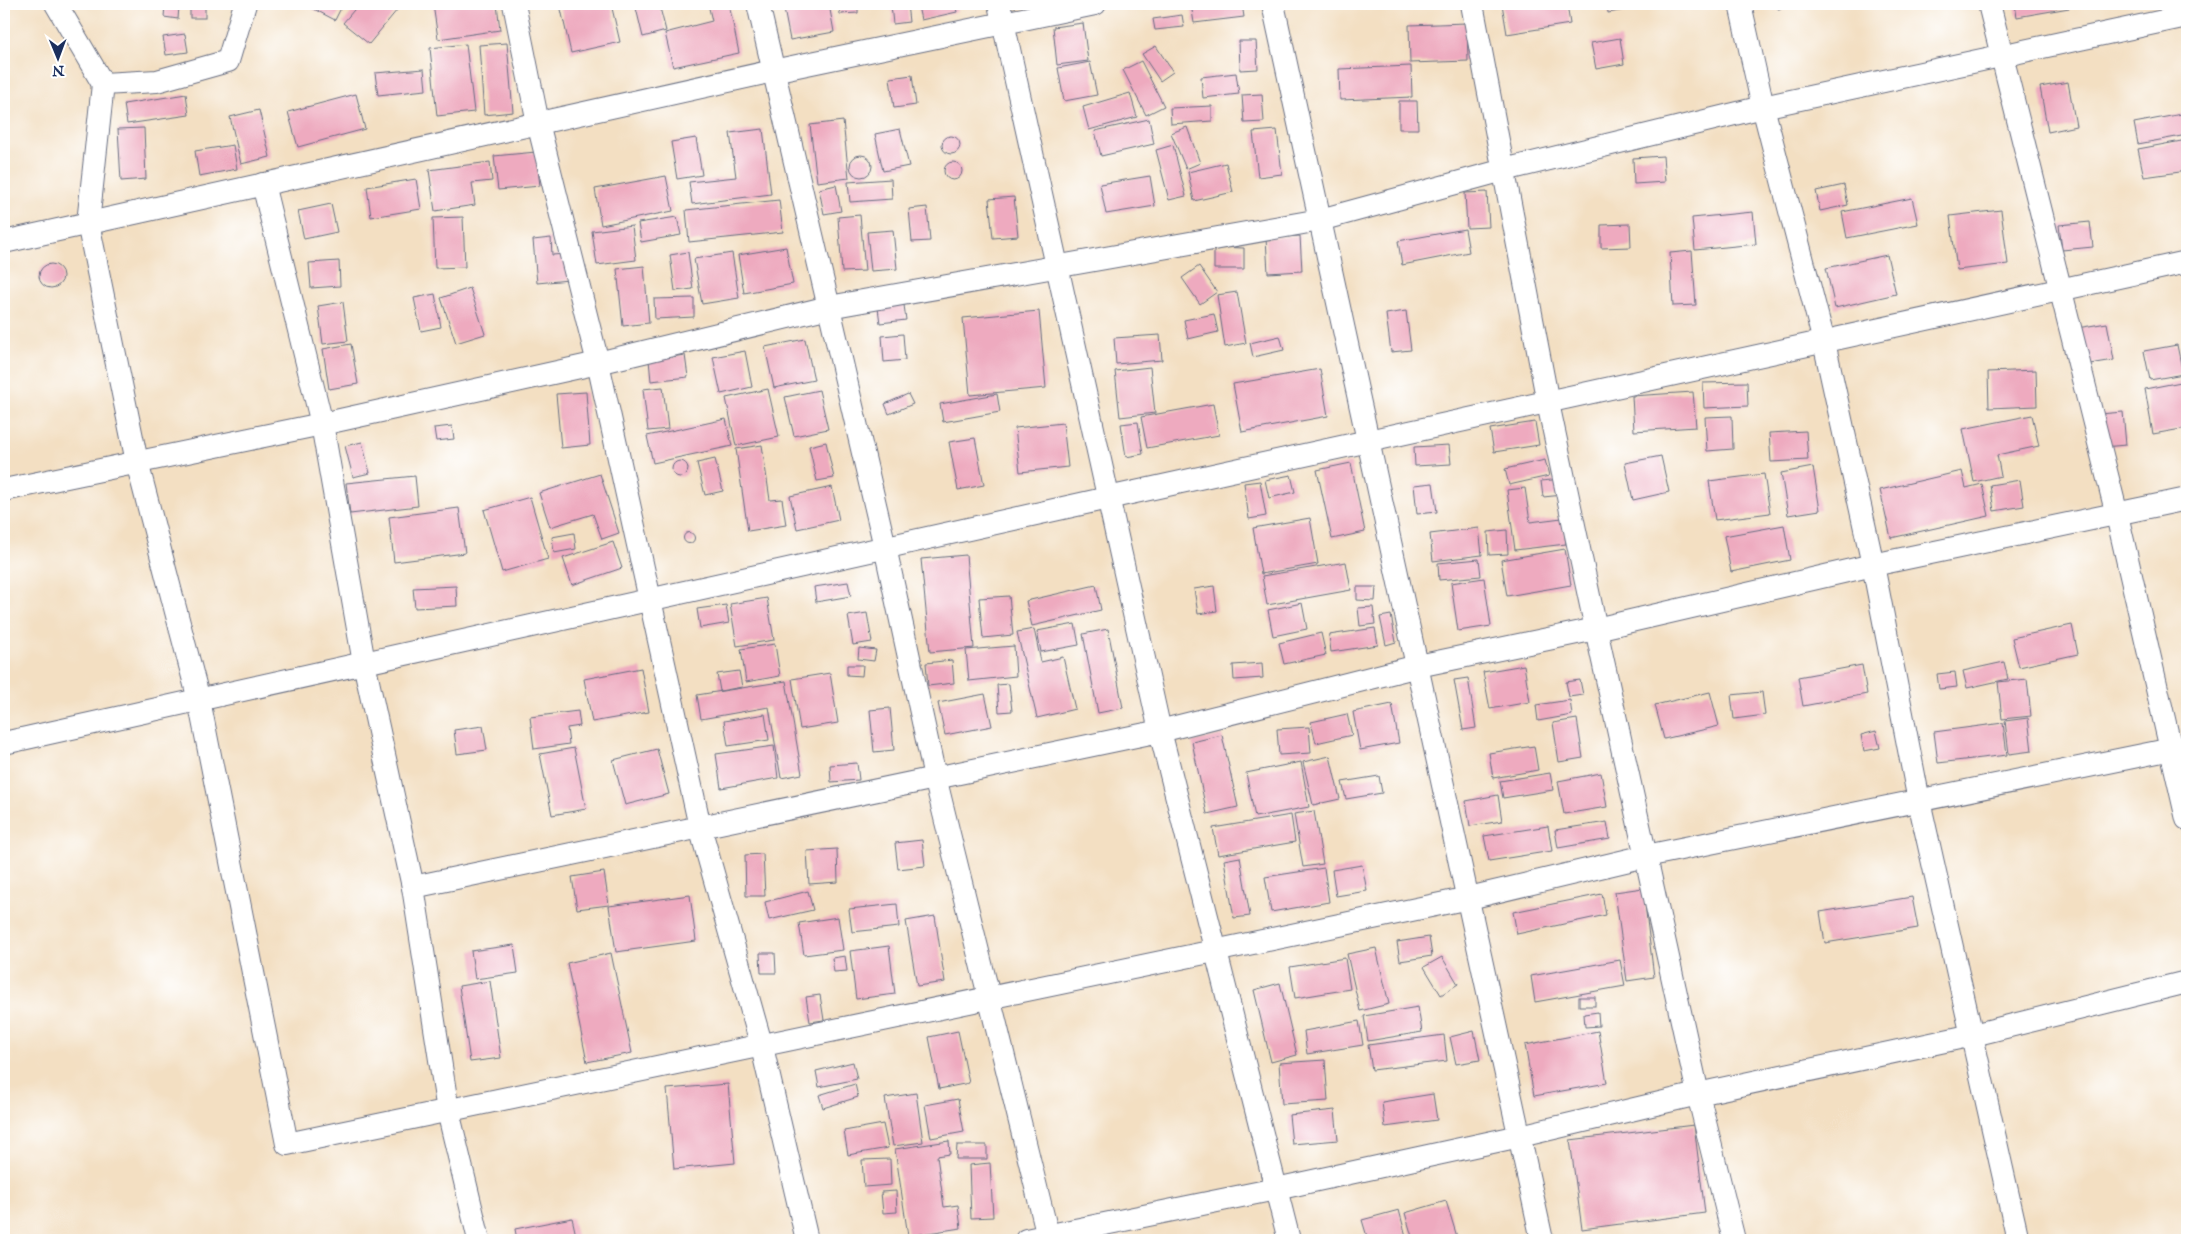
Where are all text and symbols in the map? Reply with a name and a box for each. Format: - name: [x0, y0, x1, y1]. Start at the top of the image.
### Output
- north arrow: [32, 32, 82, 82]
- text: N: [52, 61, 65, 79]

